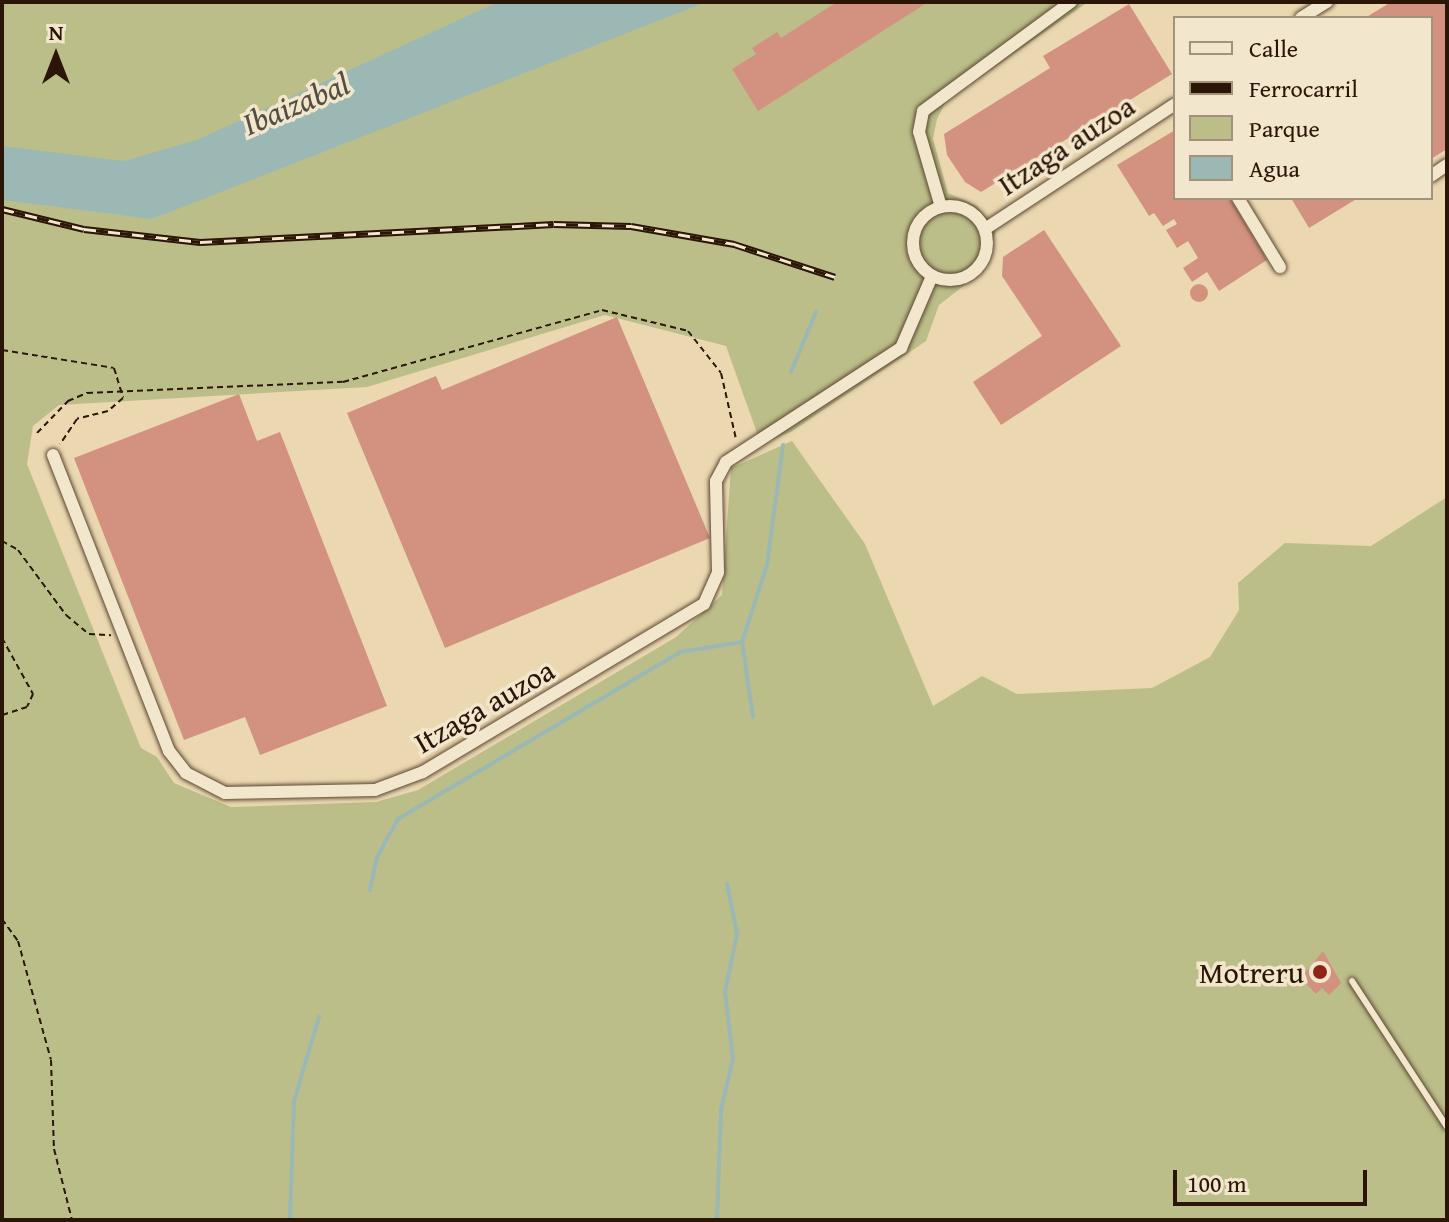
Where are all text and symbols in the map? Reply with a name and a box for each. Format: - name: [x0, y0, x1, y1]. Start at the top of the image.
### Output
- north arrow: [16, 16, 96, 96]
- text: N: [49, 16, 63, 48]
- legend: [1173, 16, 1433, 200]
- text: Calle: [1249, 31, 1298, 66]
- water label: Ibaizabal: [237, 64, 355, 144]
- text: Ferrocarril: [1249, 71, 1358, 106]
- street label: Itzaga auzoa: [991, 87, 1141, 203]
- text: Parque: [1249, 111, 1320, 146]
- text: Agua: [1249, 151, 1300, 186]
- street label: Itzaga auzoa: [408, 651, 560, 761]
- place label: Motreru: [1199, 954, 1304, 990]
- marker: Motreru: [1311, 963, 1329, 981]
- scale bar: [1177, 1154, 1371, 1204]
- text: 100 m: [1187, 1166, 1247, 1201]

